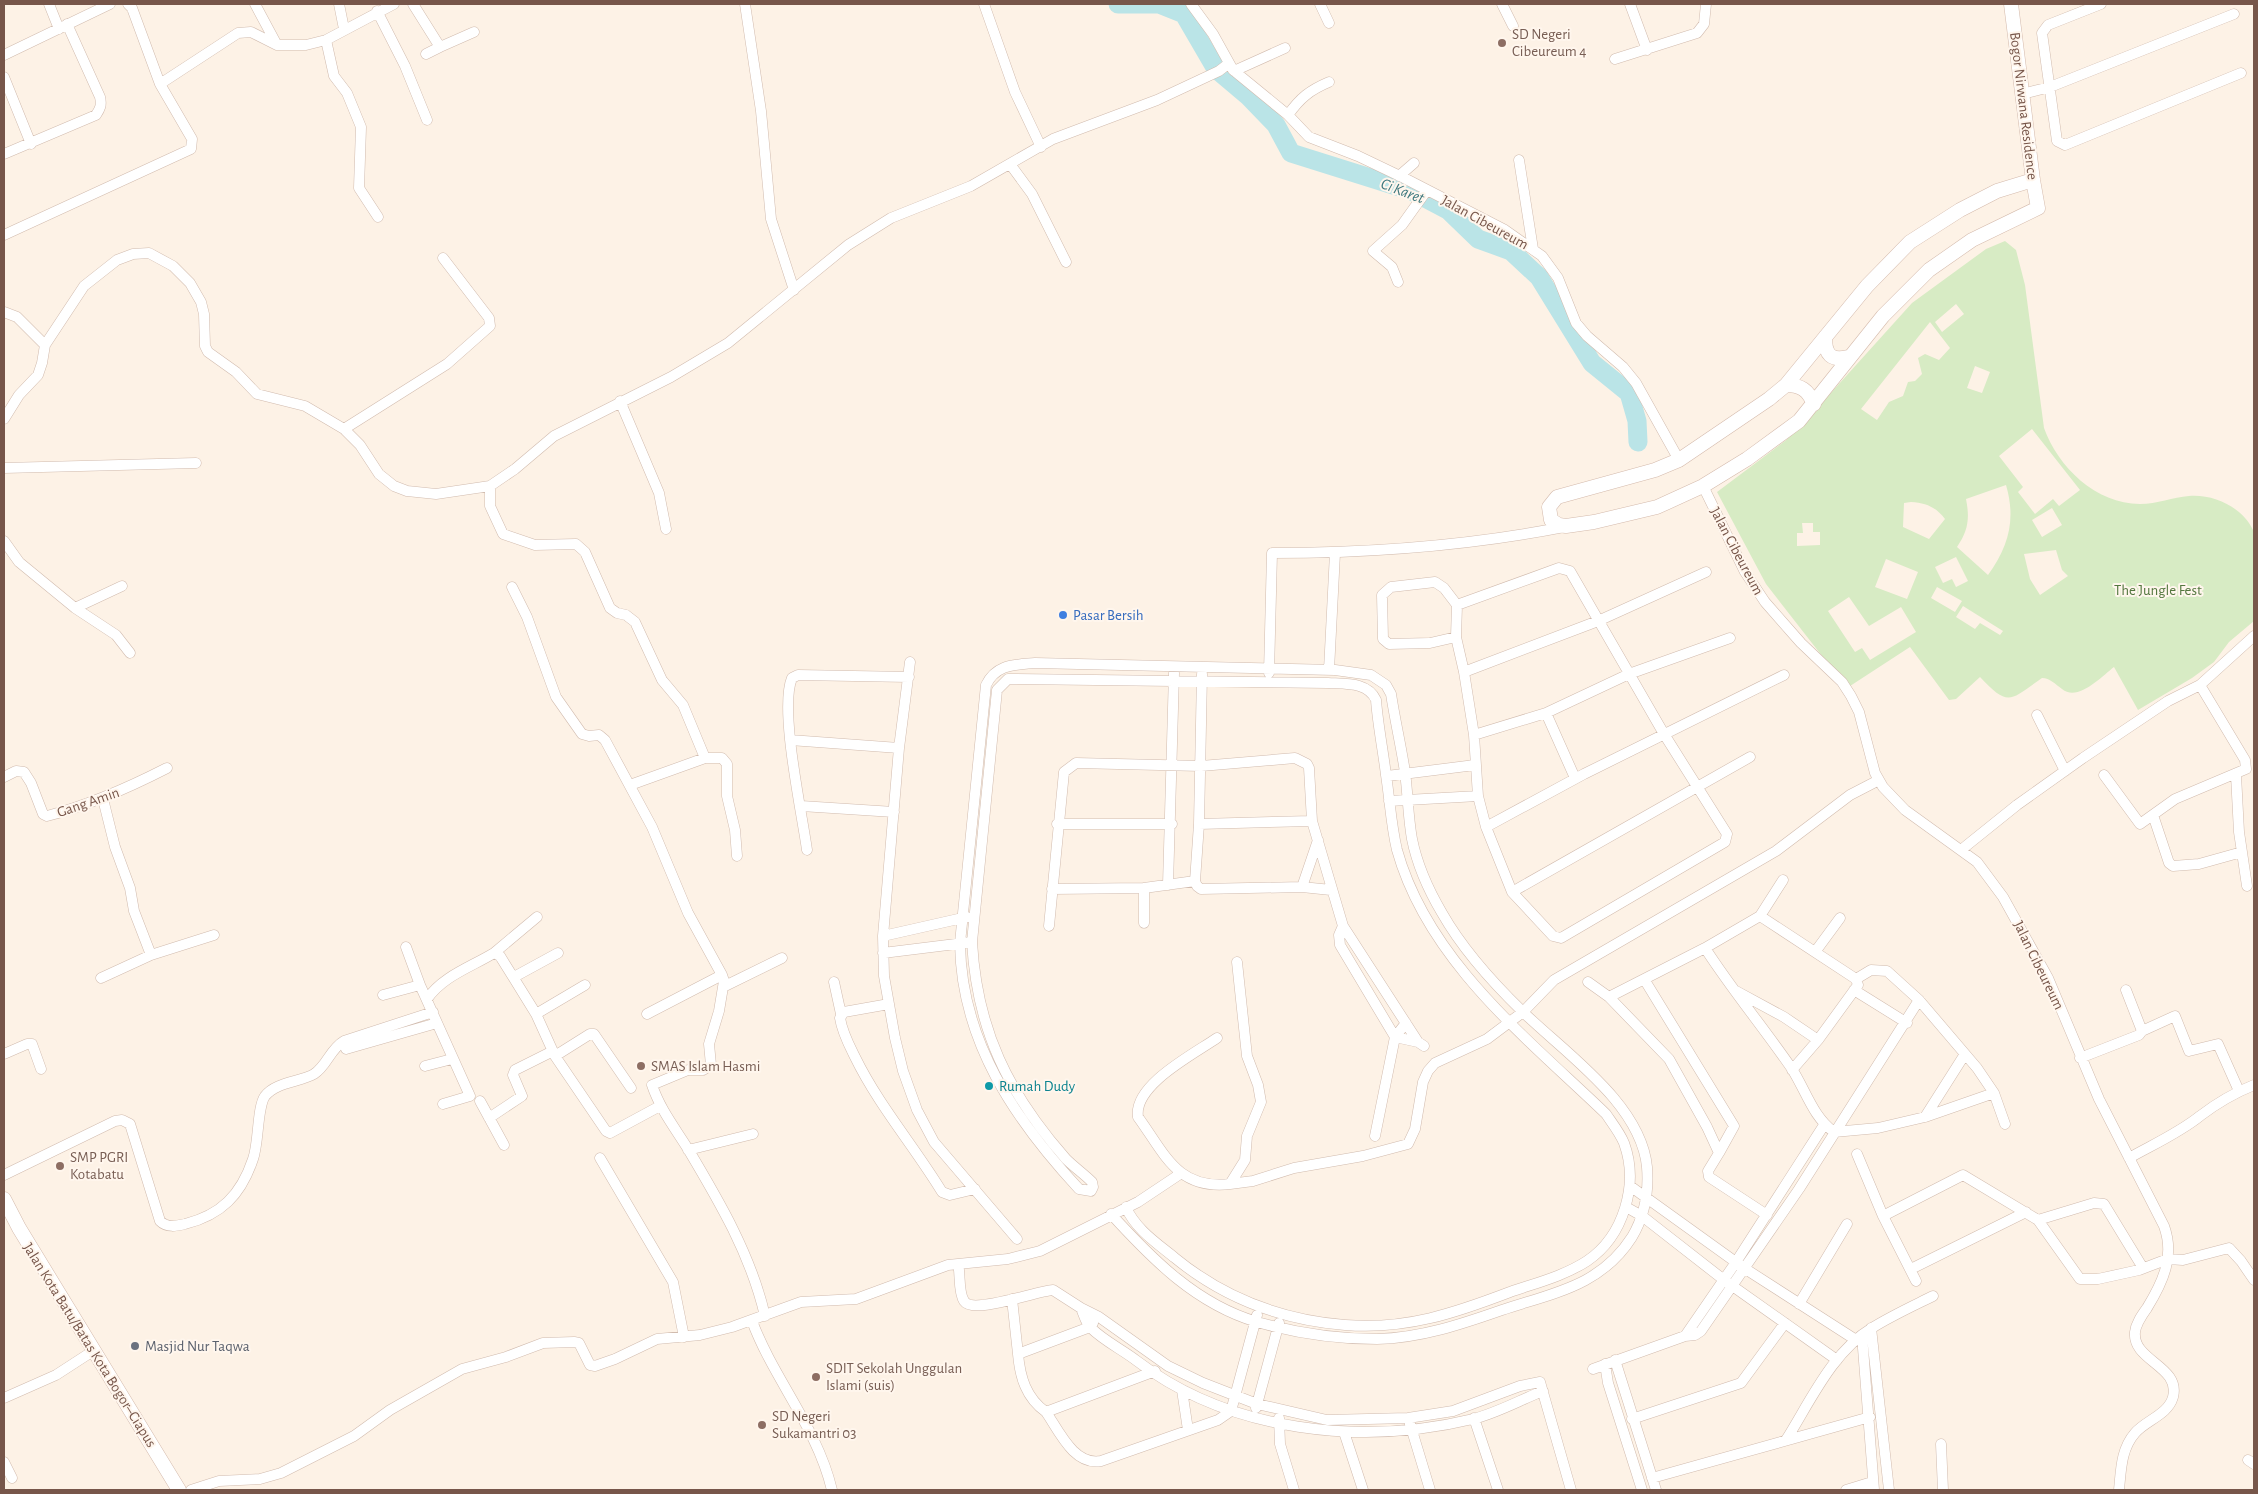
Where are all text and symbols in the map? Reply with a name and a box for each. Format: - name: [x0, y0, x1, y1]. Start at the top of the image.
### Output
- place label: SD Negeri Cibeureum 4: [1512, 27, 1587, 59]
- street label: Bogor Nirwana Residence: [2007, 31, 2040, 181]
- marker: SD Negeri Cibeureum 4: [1496, 37, 1508, 49]
- water label: Ci Karet: [1379, 175, 1427, 207]
- street label: Jalan Cibeureum: [1439, 192, 1531, 252]
- street label: Jalan Cibeureum: [1707, 505, 1766, 597]
- park label: The Jungle Fest: [2114, 583, 2202, 598]
- place label: Pasar Bersih: [1073, 608, 1144, 623]
- marker: Pasar Bersih: [1057, 609, 1069, 621]
- street label: Gang Amin: [55, 785, 121, 820]
- street label: Jalan Cibeureum: [2011, 918, 2067, 1012]
- place label: SMAS Islam Hasmi: [651, 1059, 760, 1074]
- marker: SMAS Islam Hasmi: [635, 1060, 647, 1072]
- place label: Rumah Dudy: [999, 1079, 1076, 1094]
- marker: Rumah Dudy: [983, 1080, 995, 1092]
- place label: SMP PGRI Kotabatu: [70, 1150, 128, 1182]
- marker: SMP PGRI Kotabatu: [54, 1160, 66, 1172]
- street label: Jalan Kota Batu/Batas Kota Bogor–Ciapus: [20, 1240, 159, 1450]
- place label: Masjid Nur Taqwa: [145, 1339, 250, 1354]
- marker: Masjid Nur Taqwa: [129, 1340, 141, 1352]
- place label: SDIT Sekolah Unggulan Islami (suis): [826, 1361, 962, 1393]
- marker: SDIT Sekolah Unggulan Islami (suis): [810, 1371, 822, 1383]
- place label: SD Negeri Sukamantri 03: [772, 1409, 856, 1441]
- marker: SD Negeri Sukamantri 03: [756, 1419, 768, 1431]

